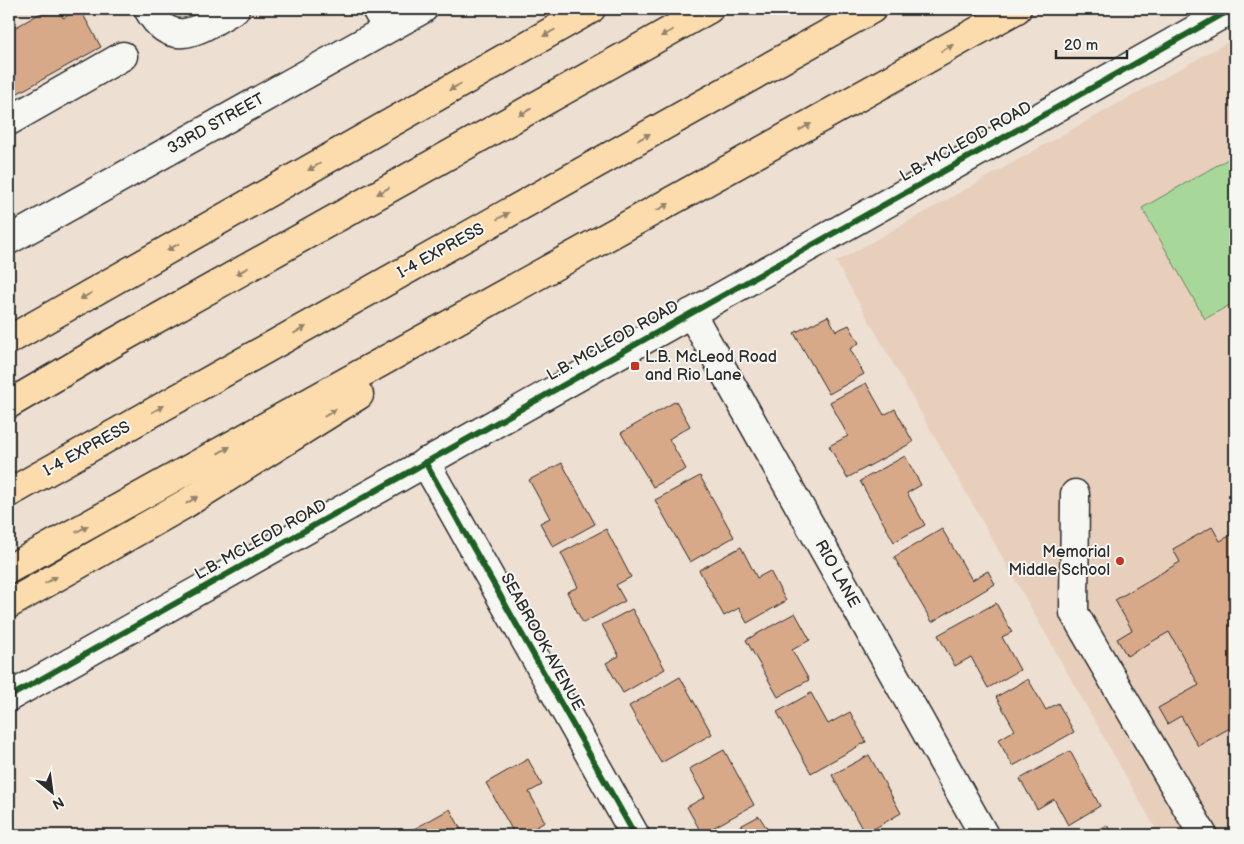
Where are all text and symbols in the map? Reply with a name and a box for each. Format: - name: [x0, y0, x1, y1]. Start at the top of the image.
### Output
- one-way arrow: [660, 28, 674, 37]
- scale bar: [1056, 28, 1128, 60]
- one-way arrow: [542, 29, 555, 38]
- text: 20 m: [1064, 36, 1098, 55]
- one-way arrow: [939, 44, 954, 52]
- one-way arrow: [449, 82, 462, 91]
- street label: 33RD STREET: [164, 89, 268, 158]
- street label: L.B. MCLEOD ROAD: [897, 98, 1035, 186]
- one-way arrow: [518, 108, 532, 116]
- one-way arrow: [798, 123, 812, 132]
- one-way arrow: [638, 132, 651, 141]
- one-way arrow: [307, 162, 321, 171]
- one-way arrow: [377, 187, 390, 196]
- one-way arrow: [656, 202, 670, 211]
- one-way arrow: [495, 212, 510, 220]
- street label: I-4 EXPRESS: [394, 219, 488, 283]
- one-way arrow: [165, 243, 180, 251]
- one-way arrow: [234, 267, 249, 275]
- one-way arrow: [79, 292, 93, 300]
- street label: L.B. MCLEOD ROAD: [544, 297, 682, 385]
- one-way arrow: [293, 326, 307, 334]
- place label: L.B. McLeod Road and Rio Lane: [645, 348, 777, 385]
- marker: L.B. McLeod Road and Rio Lane: [629, 360, 641, 372]
- one-way arrow: [152, 405, 165, 414]
- one-way arrow: [323, 409, 337, 418]
- street label: I-4 EXPRESS: [40, 417, 134, 481]
- one-way arrow: [217, 446, 232, 454]
- one-way arrow: [186, 495, 199, 504]
- street label: L.B. MCLEOD ROAD: [192, 496, 330, 584]
- one-way arrow: [75, 525, 89, 533]
- street label: RIO LANE: [811, 537, 863, 611]
- place label: Memorial Middle School: [1008, 543, 1110, 580]
- marker: Memorial Middle School: [1114, 555, 1126, 567]
- street label: SEABROOK AVENUE: [496, 570, 588, 714]
- one-way arrow: [44, 576, 59, 584]
- north arrow: [28, 766, 78, 816]
- text: N: [49, 793, 67, 813]

